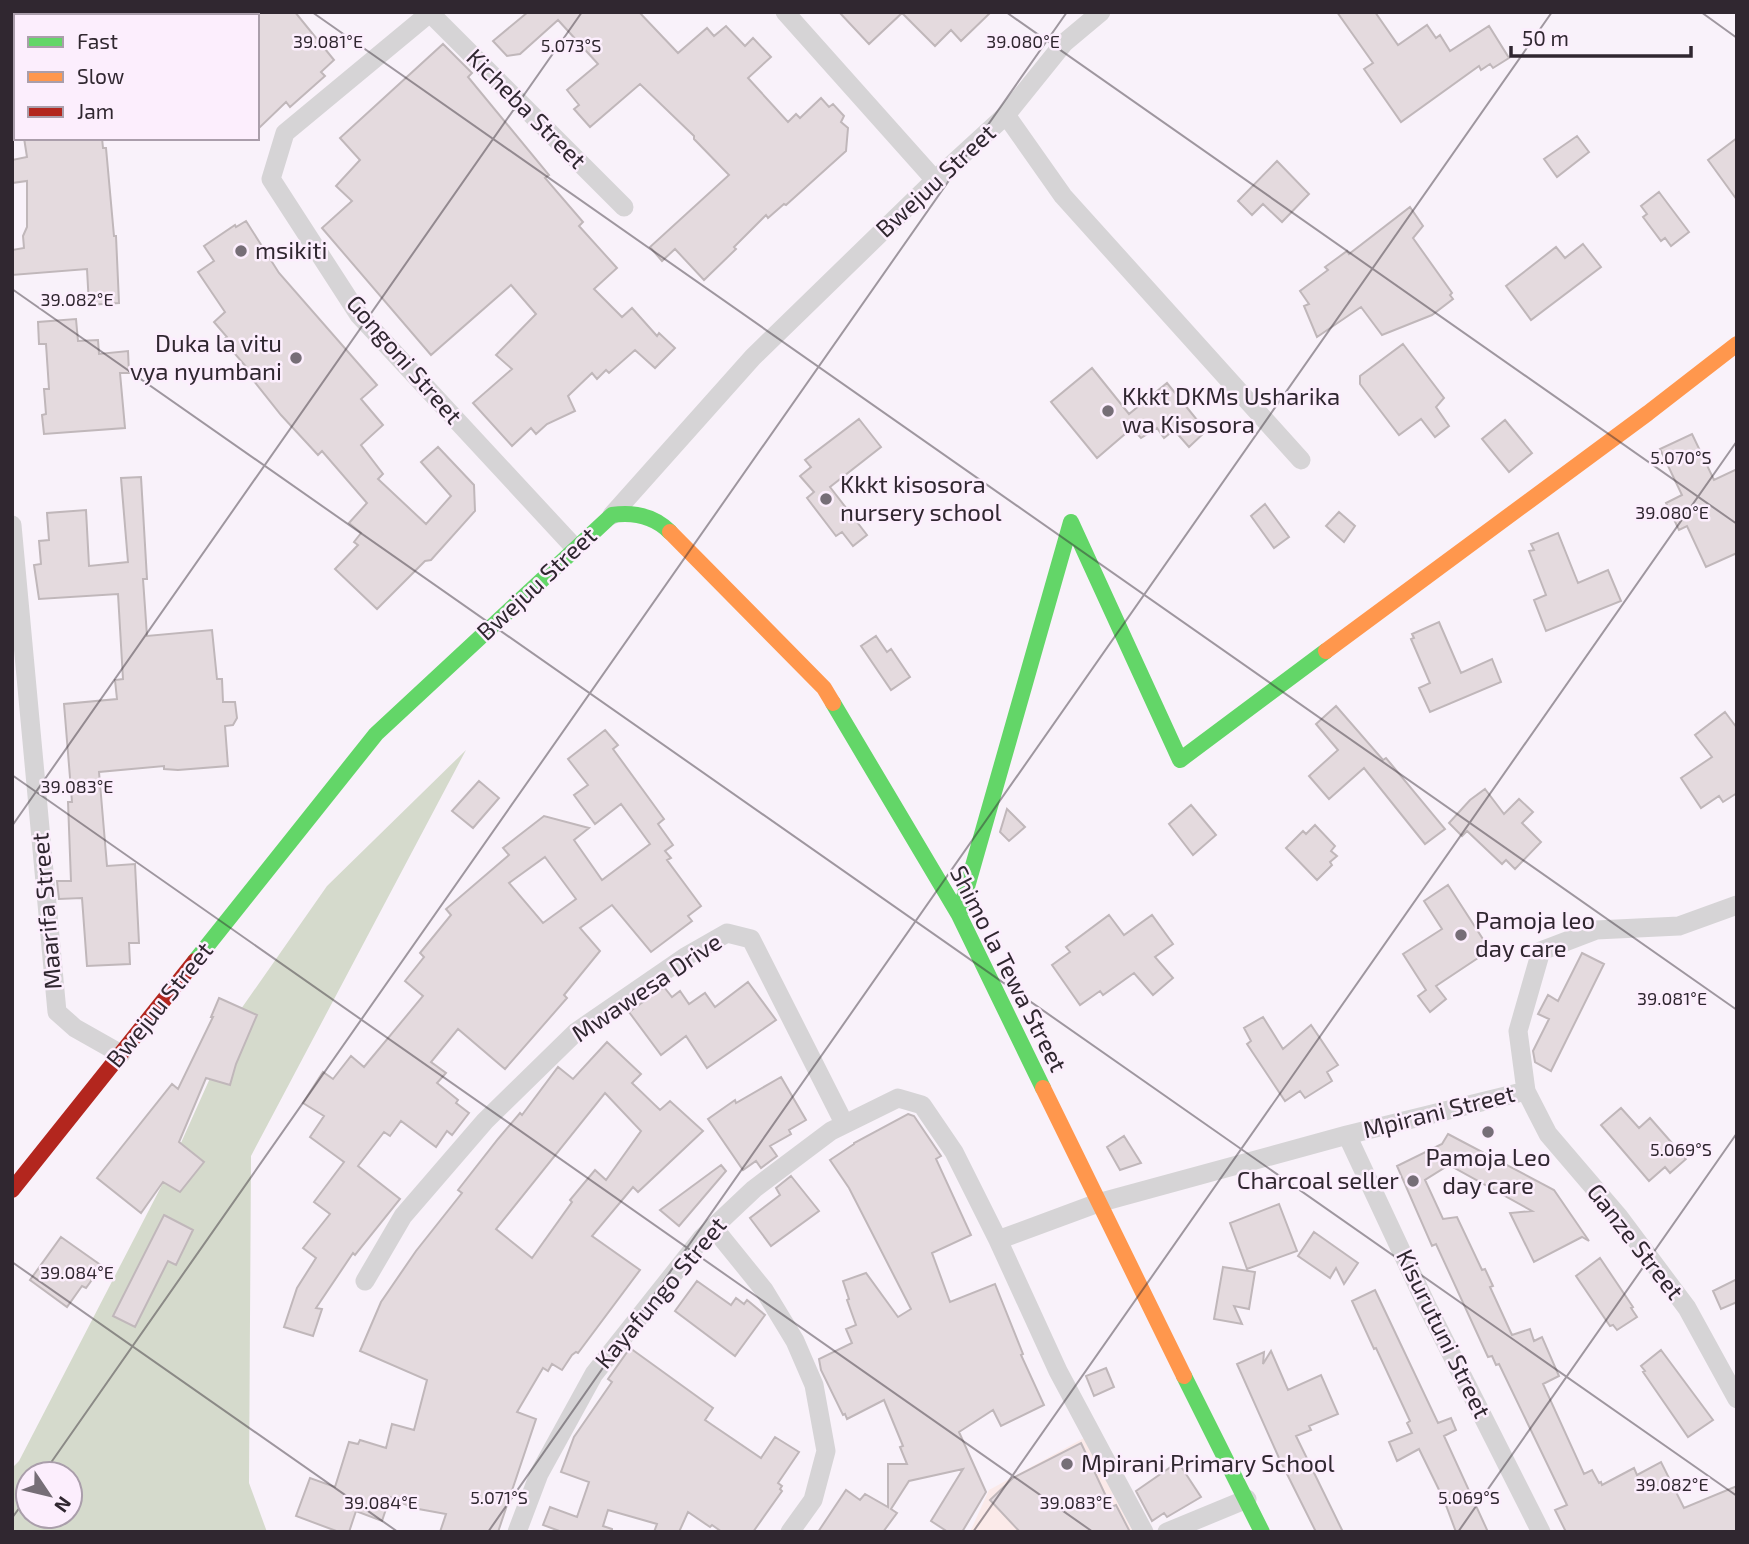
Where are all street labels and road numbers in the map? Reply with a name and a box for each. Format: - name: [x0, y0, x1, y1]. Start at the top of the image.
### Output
- street label: Kicheba Street: [461, 42, 593, 174]
- street label: Bwejuu Street: [869, 117, 1001, 243]
- street label: Gongoni Street: [341, 289, 469, 429]
- street label: Bwejuu Street: [470, 520, 602, 646]
- street label: Maarifa Street: [24, 832, 67, 991]
- street label: Shimo la Tewa Street: [945, 860, 1074, 1076]
- street label: Mwawesa Drive: [566, 926, 726, 1047]
- street label: Bwejuu Street: [99, 936, 218, 1073]
- street label: Mpirani Street: [1360, 1078, 1518, 1143]
- street label: Ganze Street: [1582, 1177, 1691, 1305]
- street label: Kayafungo Street: [588, 1210, 732, 1374]
- street label: Kisurutuni Street: [1391, 1244, 1498, 1422]

